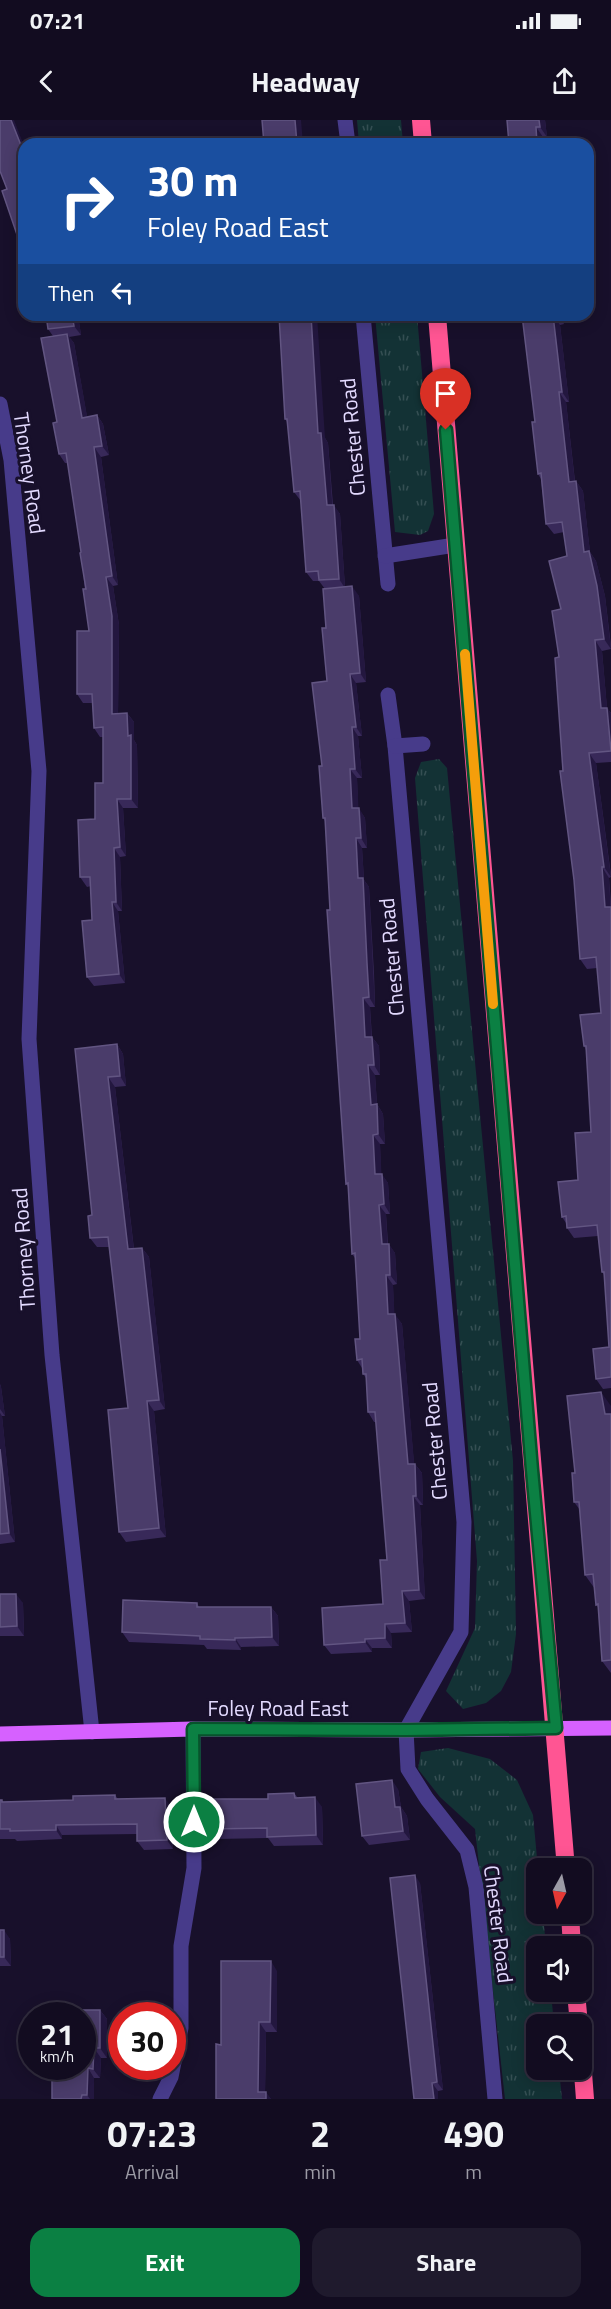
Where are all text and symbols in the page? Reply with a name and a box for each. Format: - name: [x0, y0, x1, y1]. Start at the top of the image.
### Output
- text: 07:21: [30, 4, 85, 38]
- text: Headway: [251, 61, 360, 102]
- icon: back: [30, 65, 63, 98]
- icon: share: [548, 65, 581, 98]
- text: 30 m: [147, 148, 239, 212]
- icon: right: [48, 162, 126, 240]
- text: Foley Road East: [147, 206, 328, 247]
- text: Then: [48, 276, 94, 310]
- icon: left: [106, 276, 139, 309]
- pin: [420, 368, 471, 430]
- street label: Chester Road: [331, 377, 373, 497]
- icon: arrive: [429, 377, 462, 410]
- street label: Thorney Road: [6, 410, 54, 536]
- street label: Chester Road: [370, 897, 412, 1017]
- street label: Thorney Road: [3, 1187, 43, 1311]
- street label: Chester Road: [413, 1381, 455, 1501]
- street label: Foley Road East: [207, 1692, 349, 1724]
- position arrow: [162, 1790, 226, 1854]
- north arrow: [526, 1858, 592, 1924]
- map controls: [526, 1858, 592, 2080]
- street label: Chester Road: [476, 1863, 522, 1985]
- button: sound: [526, 1936, 592, 2002]
- speed limit sign: 30: [108, 2002, 186, 2080]
- text: 21: [40, 2011, 74, 2057]
- button: search: [526, 2014, 592, 2080]
- text: km/h: [40, 2045, 74, 2068]
- text: 07:23: [107, 2106, 197, 2161]
- text: 2: [310, 2106, 330, 2161]
- text: 490: [443, 2106, 504, 2161]
- text: Arrival: [125, 2156, 179, 2187]
- text: min: [304, 2156, 336, 2187]
- text: m: [465, 2156, 482, 2187]
- button: Exit: [30, 2228, 300, 2297]
- button: Share: [312, 2228, 581, 2297]

